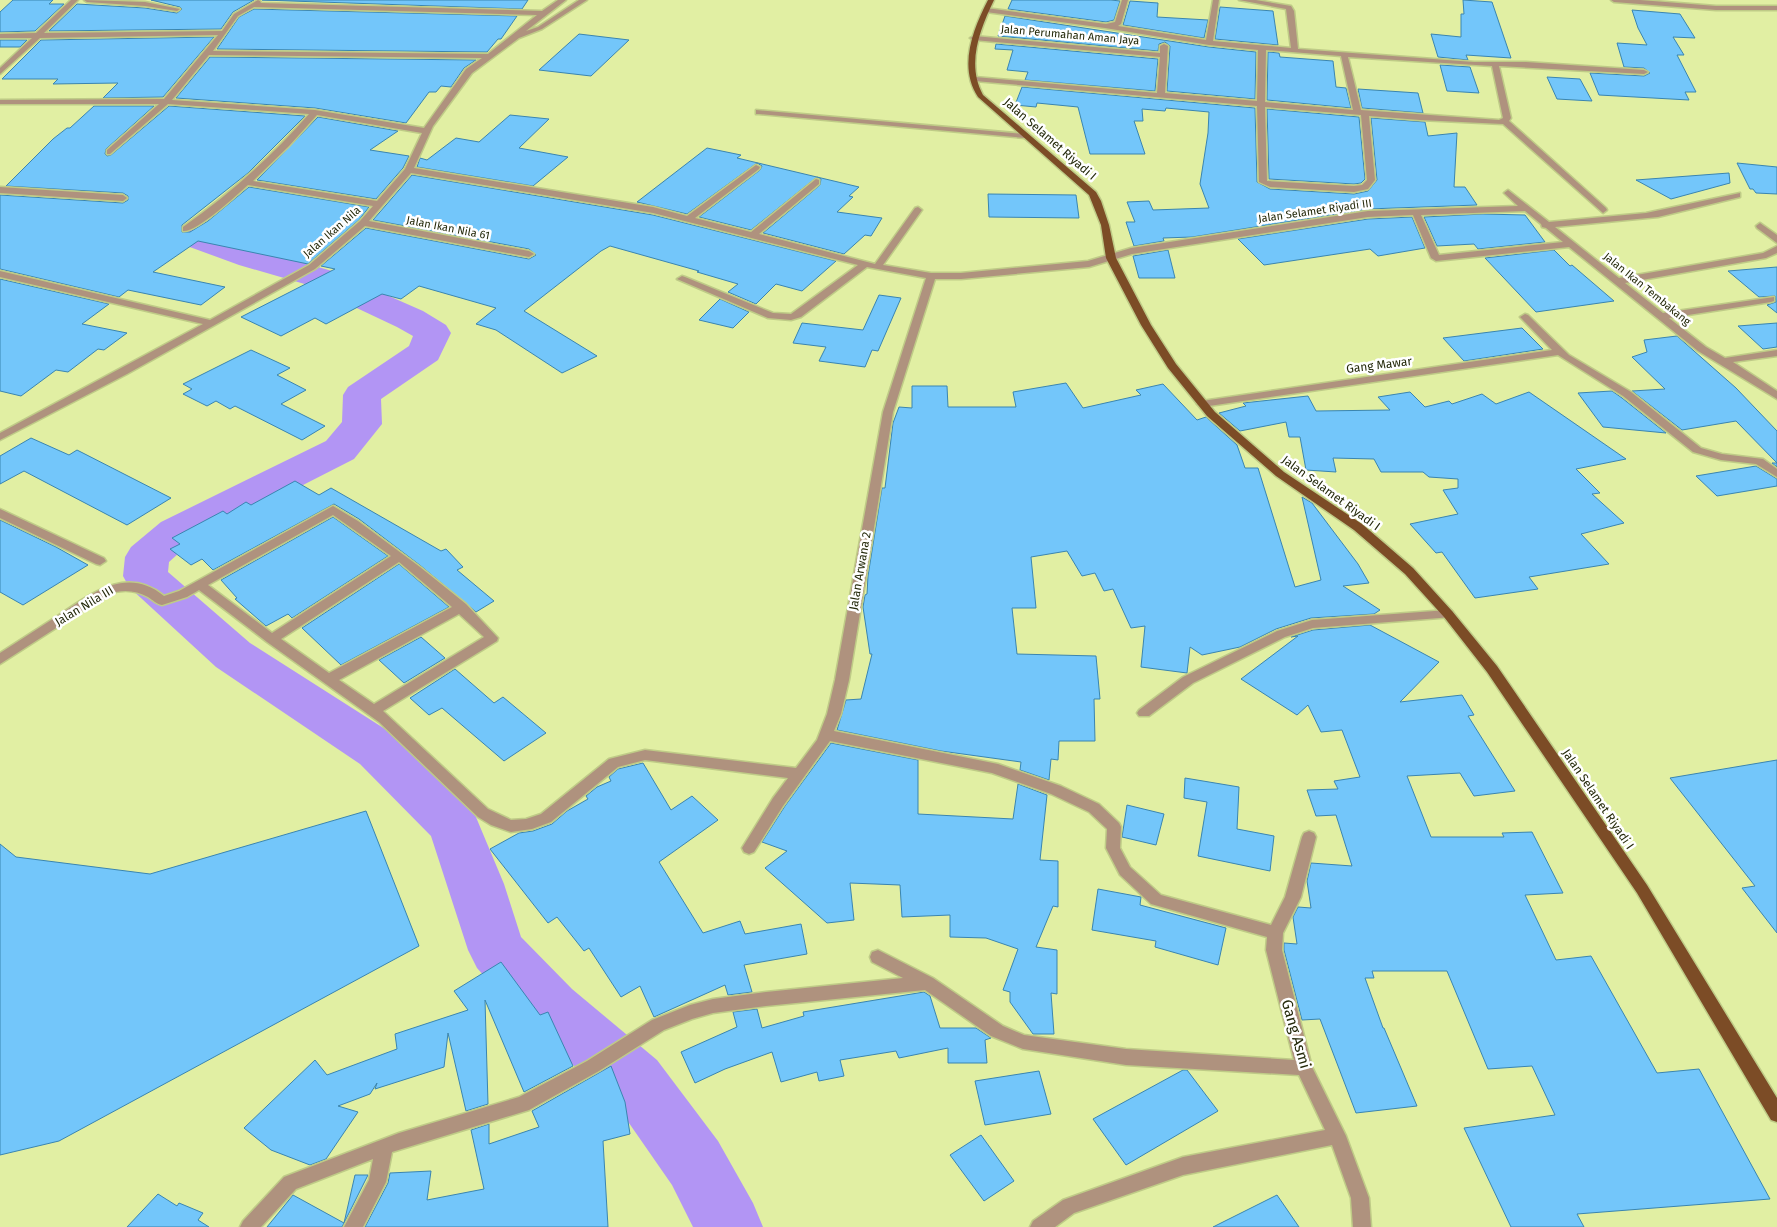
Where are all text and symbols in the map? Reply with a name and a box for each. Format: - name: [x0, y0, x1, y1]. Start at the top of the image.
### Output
- street label: Jalan Perumahan Aman Jaya: [1000, 22, 1140, 48]
- street label: Jalan Selamet Riyadi I: [1001, 95, 1099, 183]
- street label: Jalan Selamet Riyadi III: [1257, 197, 1373, 225]
- street label: Jalan Ikan Nila: [301, 204, 363, 260]
- street label: Jalan Ikan Nila 61: [405, 214, 491, 242]
- street label: Jalan Ikan Tembakang: [1601, 250, 1693, 328]
- street label: Gang Mawar: [1345, 354, 1413, 376]
- street label: Jalan Selamet Riyadi I: [1279, 453, 1383, 533]
- street label: Jalan Arwana 2: [846, 531, 874, 611]
- street label: Jalan Nila III: [52, 583, 116, 629]
- street label: Jalan Selamet Riyadi I: [1559, 746, 1637, 852]
- street label: Gang Asmi: [1278, 997, 1314, 1071]

